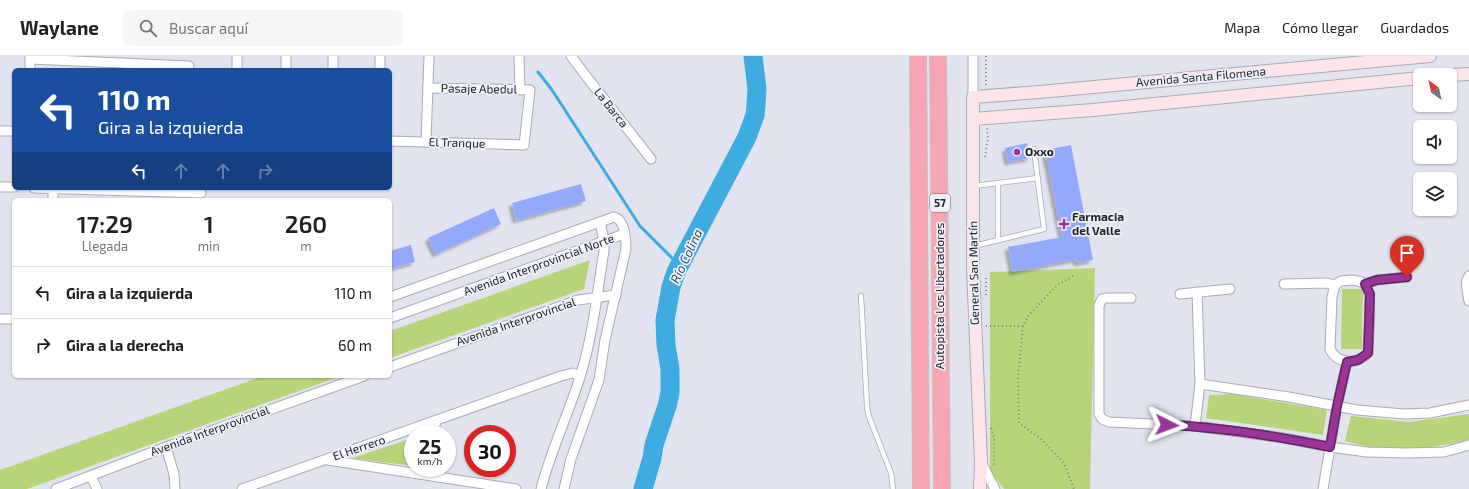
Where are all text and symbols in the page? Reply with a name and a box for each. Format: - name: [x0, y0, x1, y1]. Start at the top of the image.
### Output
- search box: [123, 10, 403, 46]
- text: Waylane: [20, 16, 99, 39]
- icon: search: [137, 17, 159, 39]
- text: Buscar aquí: [169, 19, 248, 37]
- text: Mapa: [1224, 19, 1260, 36]
- text: Cómo llegar: [1282, 19, 1358, 36]
- text: Guardados: [1380, 19, 1449, 36]
- street label: Avenida Santa Filomena: [1135, 63, 1267, 89]
- north arrow: [1413, 68, 1457, 112]
- map controls: [1413, 68, 1457, 216]
- street label: Pasaje Abedul: [441, 80, 518, 97]
- text: 110 m: [98, 82, 171, 116]
- icon: left: [32, 84, 84, 136]
- street label: La Barca: [592, 85, 632, 130]
- text: Gira a la izquierda: [98, 116, 244, 138]
- button: sound: [1413, 120, 1457, 164]
- street label: El Tranque: [428, 134, 486, 150]
- place label: Oxxo: [1025, 144, 1054, 158]
- marker: Oxxo: [1012, 147, 1022, 157]
- icon: left: [128, 160, 150, 182]
- icon: ahead: [170, 160, 192, 182]
- icon: ahead: [212, 160, 234, 182]
- icon: right: [254, 160, 276, 182]
- button: layers: [1413, 172, 1457, 216]
- road number: 57: [930, 194, 950, 212]
- text: 17:29: [77, 209, 133, 238]
- text: 1: [204, 209, 214, 238]
- text: 260: [285, 209, 327, 238]
- place label: Farmacia del Valle: [1072, 209, 1124, 237]
- marker: Farmacia del Valle: [1059, 219, 1069, 229]
- street label: General San Martín: [965, 221, 981, 325]
- street label: Autopista Los Libertadores: [932, 223, 946, 369]
- water label: Río Colina: [666, 226, 706, 286]
- street label: Avenida Interprovincial Norte: [461, 230, 616, 298]
- pin: [1390, 236, 1424, 277]
- text: Llegada: [82, 238, 128, 254]
- text: min: [198, 238, 220, 254]
- text: m: [300, 238, 312, 254]
- icon: arrive: [1396, 242, 1418, 264]
- icon: left: [32, 282, 54, 304]
- text: Gira a la izquierda: [66, 284, 193, 302]
- text: 110 m: [335, 284, 372, 302]
- street label: Avenida Interprovincial: [454, 294, 578, 348]
- icon: right: [32, 334, 54, 356]
- text: Gira a la derecha: [66, 336, 184, 354]
- text: 60 m: [338, 336, 372, 354]
- street label: Avenida Interprovincial: [148, 402, 271, 458]
- position arrow: [1146, 404, 1188, 446]
- speed limit sign: 30: [464, 425, 516, 477]
- street label: El Herrero: [331, 432, 387, 463]
- text: 25: [419, 434, 441, 458]
- text: km/h: [418, 455, 442, 467]

